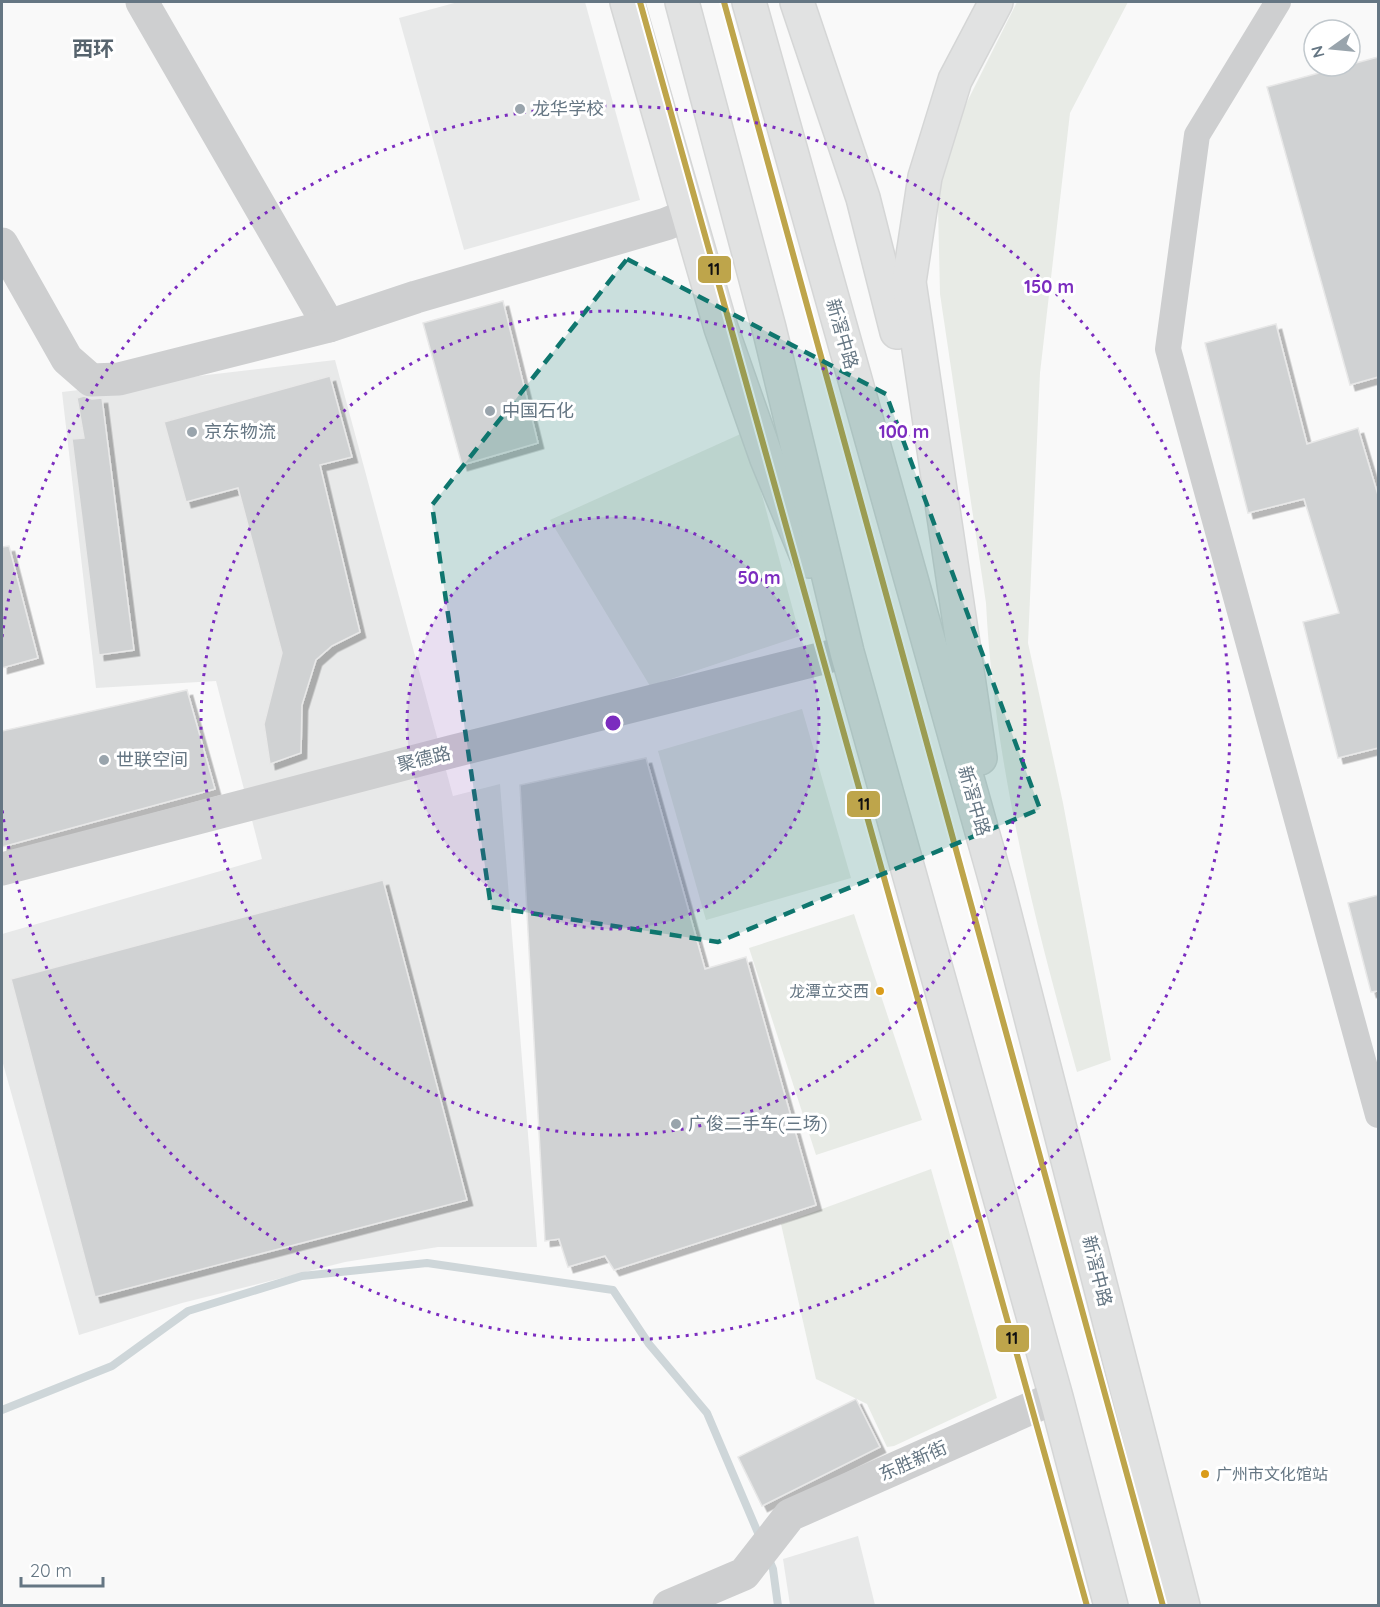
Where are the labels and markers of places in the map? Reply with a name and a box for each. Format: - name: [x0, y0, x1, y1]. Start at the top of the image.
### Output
- place label: 龙华学校: [532, 97, 604, 120]
- marker: 龙华学校: [513, 102, 527, 116]
- place label: 中国石化: [502, 399, 574, 422]
- marker: 中国石化: [483, 404, 497, 418]
- place label: 京东物流: [204, 420, 276, 443]
- marker: 京东物流: [185, 425, 199, 439]
- centre of rings: [603, 713, 623, 733]
- place label: 世联空间: [116, 748, 188, 771]
- marker: 世联空间: [97, 753, 111, 767]
- place label: 龙潭立交西: [789, 981, 869, 1001]
- marker: 龙潭立交西: [874, 985, 886, 997]
- place label: 广俊二手车(三场): [688, 1112, 827, 1135]
- marker: 广俊二手车(三场): [669, 1117, 683, 1131]
- place label: 广州市文化馆站: [1216, 1464, 1328, 1484]
- marker: 广州市文化馆站: [1199, 1468, 1211, 1480]

